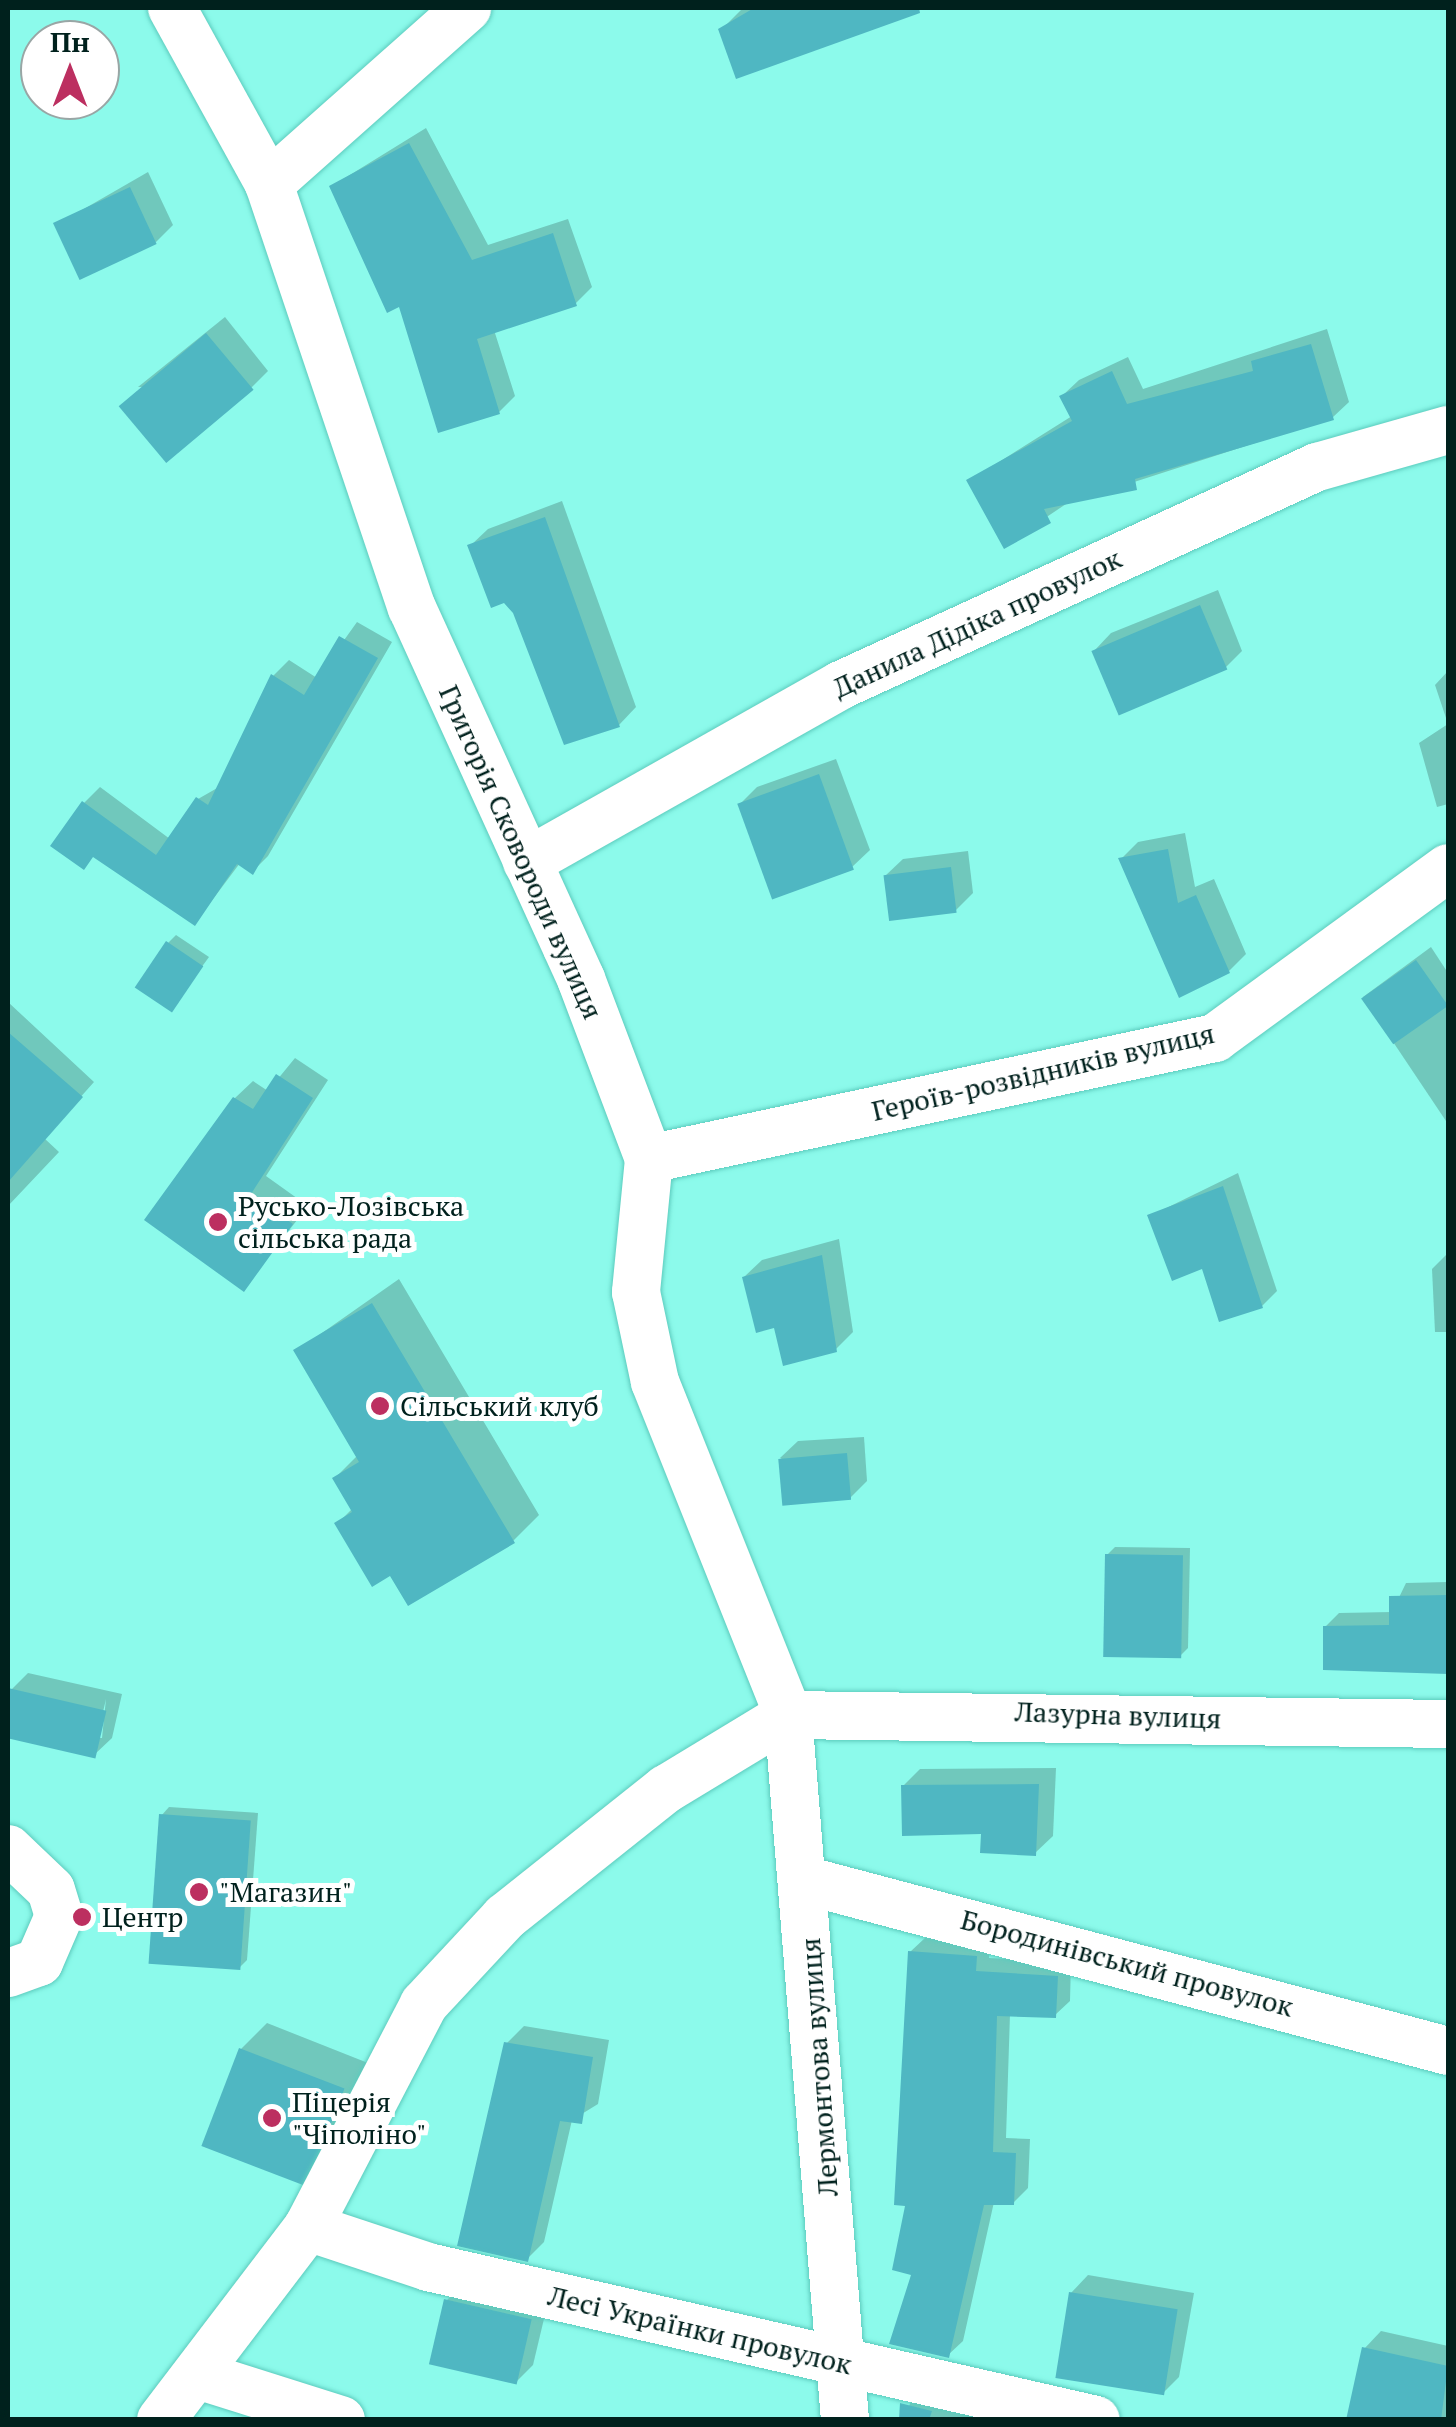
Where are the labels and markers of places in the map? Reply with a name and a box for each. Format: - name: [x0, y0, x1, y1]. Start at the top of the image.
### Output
- place label: Русько-Лозівська сільська рада: [238, 1189, 464, 1255]
- marker: Русько-Лозівська сільська рада: [207, 1211, 229, 1233]
- place label: Сільський клуб: [400, 1389, 599, 1423]
- marker: Сільський клуб: [369, 1395, 391, 1417]
- place label: "Магазин": [219, 1875, 352, 1909]
- marker: "Магазин": [188, 1881, 210, 1903]
- place label: Центр: [102, 1900, 183, 1934]
- marker: Центр: [71, 1906, 93, 1928]
- place label: Піцерія "Чіполіно": [292, 2085, 427, 2151]
- marker: Піцерія "Чіполіно": [261, 2107, 283, 2129]

